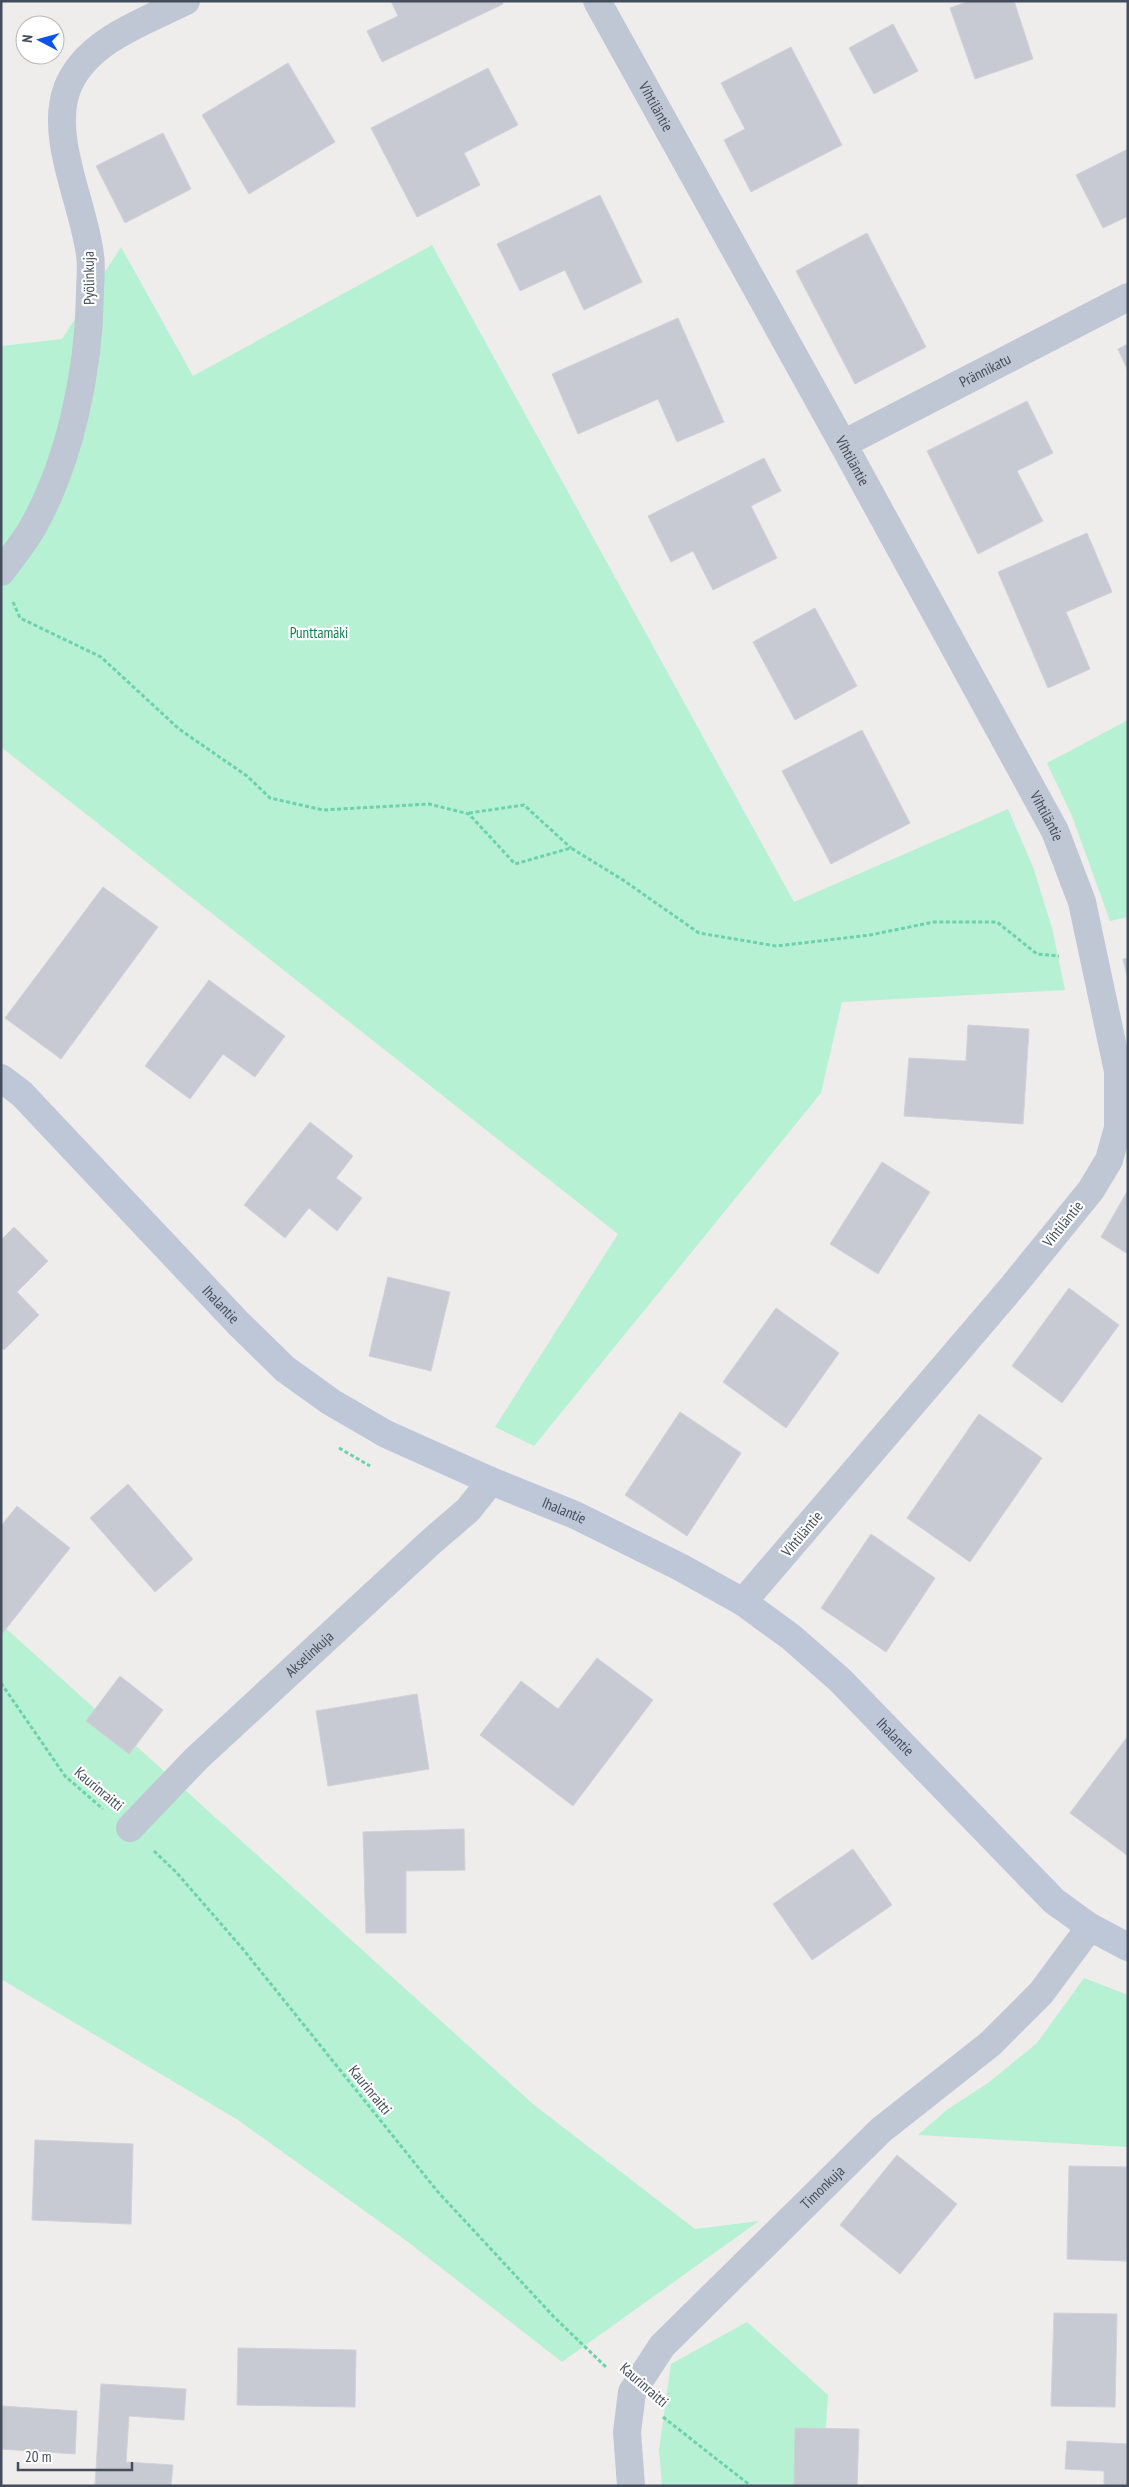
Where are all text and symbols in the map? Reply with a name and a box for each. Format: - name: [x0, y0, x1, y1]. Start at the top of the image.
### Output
- north arrow: [15, 15, 65, 65]
- text: N: [18, 34, 36, 43]
- street label: Vihtiläntie: [634, 77, 678, 135]
- street label: Pyölinkuja: [79, 251, 98, 305]
- street label: Prännikatu: [956, 349, 1014, 391]
- street label: Vihtiläntie: [831, 432, 874, 489]
- park label: Punttamäki: [290, 623, 348, 642]
- street label: Vihtiläntie: [1026, 787, 1068, 844]
- street label: Vihtiläntie: [1038, 1197, 1087, 1251]
- street label: Ihalantie: [198, 1281, 244, 1328]
- street label: Ihalantie: [539, 1493, 589, 1528]
- street label: Vihtiläntie: [776, 1507, 826, 1561]
- street label: Akselinkuja: [281, 1627, 337, 1681]
- street label: Ihalantie: [873, 1714, 918, 1760]
- street label: Kaurinraitti: [71, 1763, 128, 1815]
- street label: Kaurinraitti: [345, 2061, 396, 2118]
- street label: Timonkuja: [796, 2161, 848, 2213]
- street label: Kaurinraitti: [616, 2358, 673, 2411]
- scale bar: [18, 2440, 131, 2472]
- text: 20 m: [25, 2447, 51, 2466]

